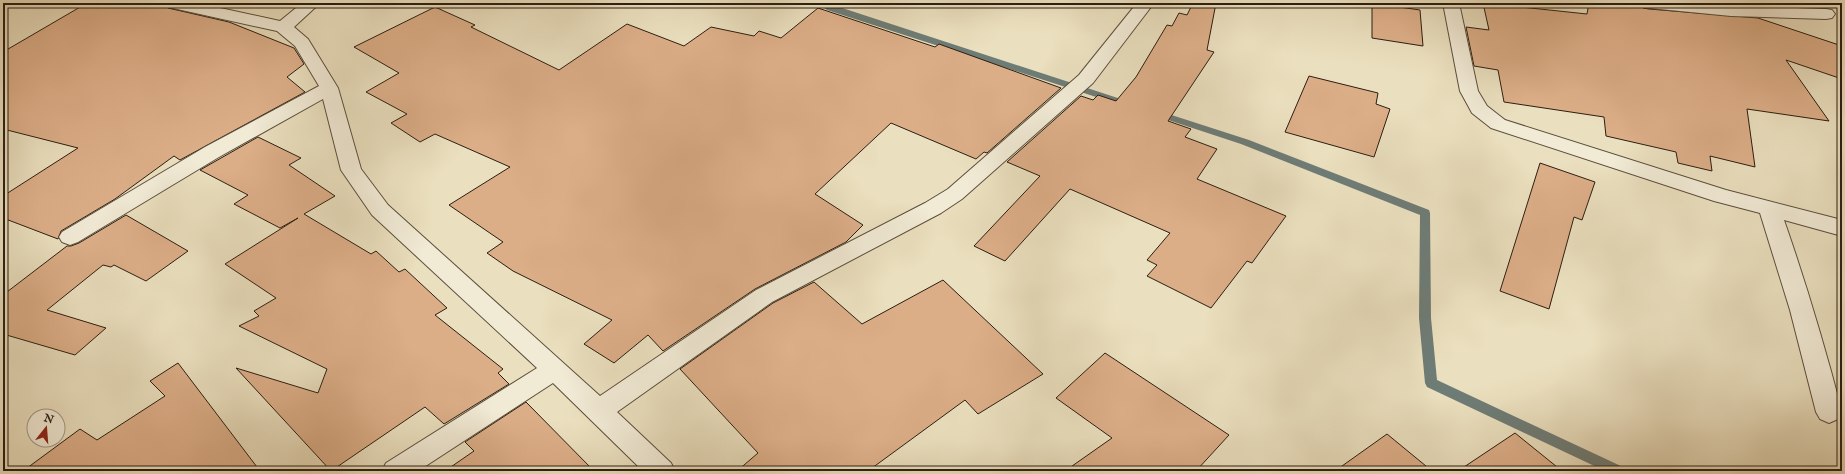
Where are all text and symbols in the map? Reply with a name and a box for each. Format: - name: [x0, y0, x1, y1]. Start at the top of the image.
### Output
- north arrow: [26, 408, 66, 448]
- text: N: [41, 411, 56, 428]

